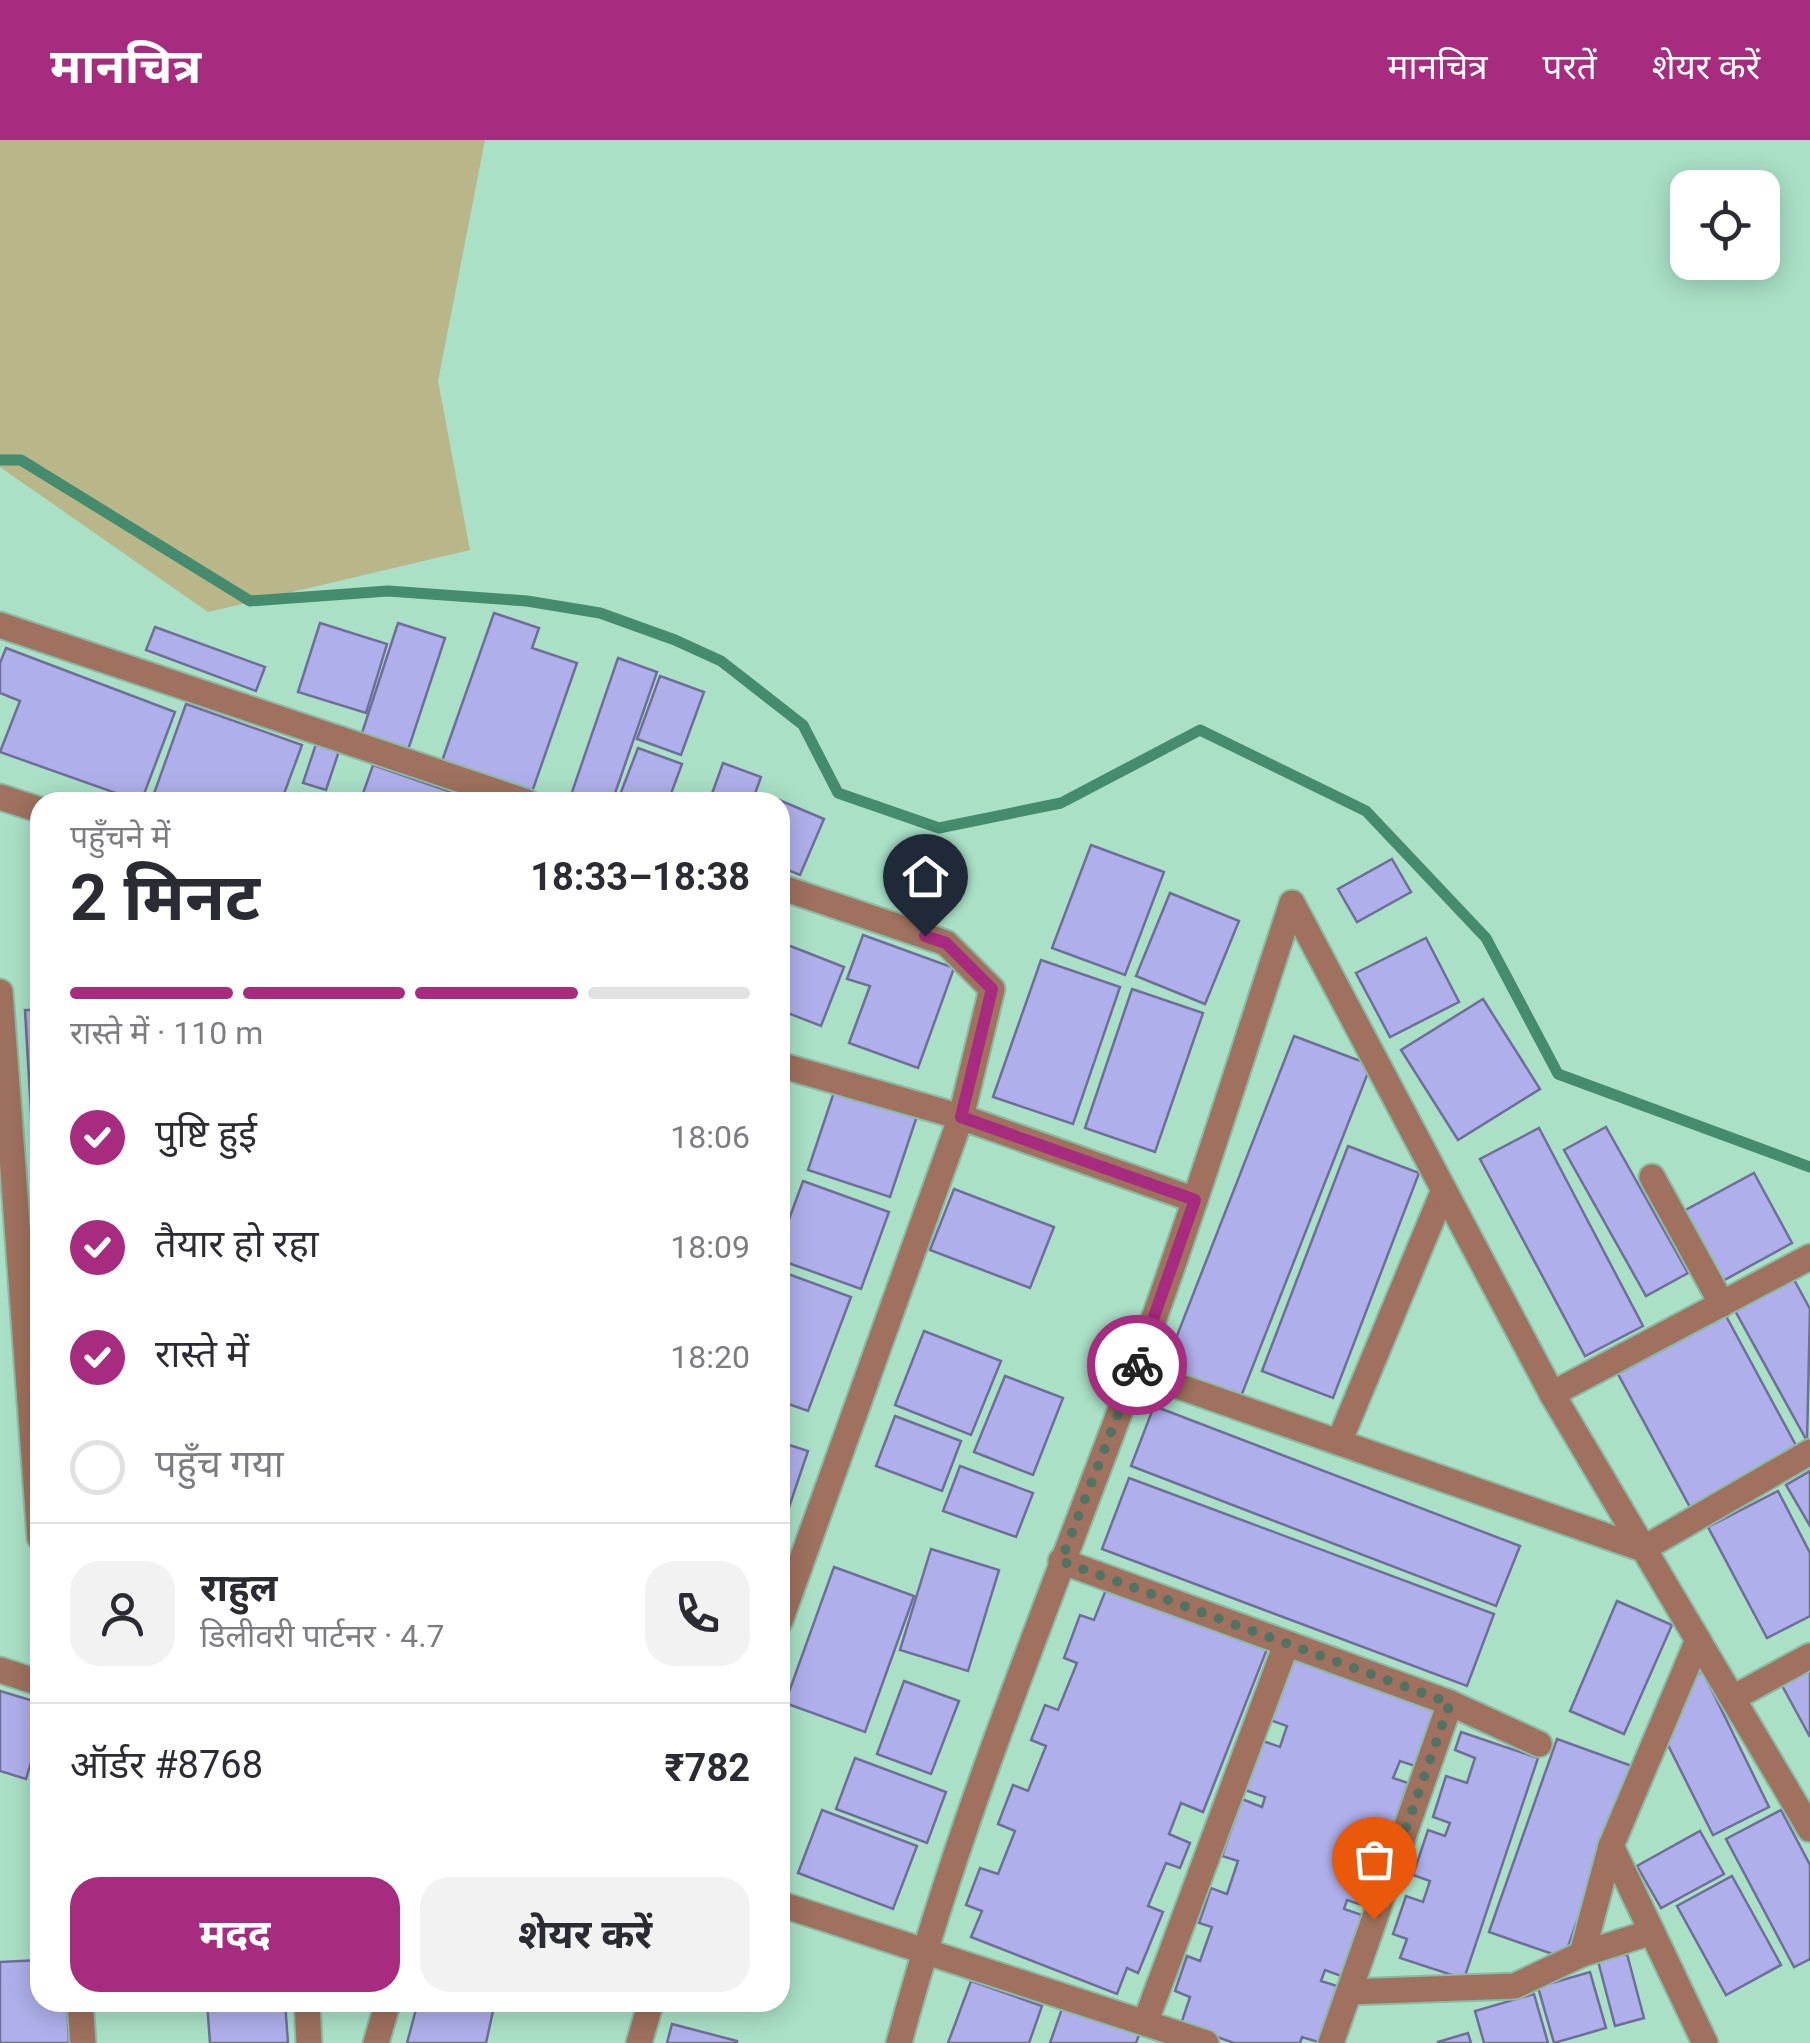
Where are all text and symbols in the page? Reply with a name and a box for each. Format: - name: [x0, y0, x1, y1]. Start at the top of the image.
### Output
- text: मानचित्र: [50, 38, 201, 95]
- text: मानचित्र: [1388, 47, 1488, 88]
- text: परतें: [1543, 47, 1597, 88]
- text: शेयर करें: [1652, 47, 1760, 88]
- map controls: [1670, 170, 1780, 280]
- button: locate: [1670, 170, 1780, 280]
- text: पहुँचने में: [70, 818, 170, 856]
- pin: [883, 834, 968, 937]
- icon: home: [898, 849, 953, 904]
- text: 18:33–18:38: [530, 855, 750, 899]
- text: 2 मिनट: [70, 860, 260, 936]
- text: रास्ते में · 110 m: [70, 1014, 263, 1052]
- icon: check: [70, 1110, 125, 1165]
- text: पुष्टि हुई: [155, 1112, 257, 1156]
- text: 18:06: [670, 1118, 750, 1156]
- icon: check: [70, 1220, 125, 1275]
- text: तैयार हो रहा: [155, 1222, 319, 1266]
- text: 18:09: [670, 1228, 750, 1266]
- courier: [1087, 1315, 1187, 1415]
- icon: check: [70, 1330, 125, 1385]
- text: रास्ते में: [155, 1332, 249, 1376]
- text: 18:20: [670, 1338, 750, 1376]
- icon: bike: [1110, 1338, 1165, 1393]
- text: पहुँच गया: [155, 1442, 284, 1486]
- button: person: [70, 1561, 175, 1666]
- button: phone: [645, 1561, 750, 1666]
- text: राहुल: [200, 1566, 277, 1610]
- text: डिलीवरी पार्टनर · 4.7: [200, 1617, 445, 1655]
- text: ऑर्डर #8768: [70, 1743, 263, 1787]
- text: ₹782: [665, 1746, 750, 1790]
- pin: [1332, 1817, 1417, 1920]
- icon: bag: [1347, 1832, 1402, 1887]
- button: मदद: [70, 1877, 400, 1992]
- button: शेयर करें: [420, 1877, 750, 1992]

